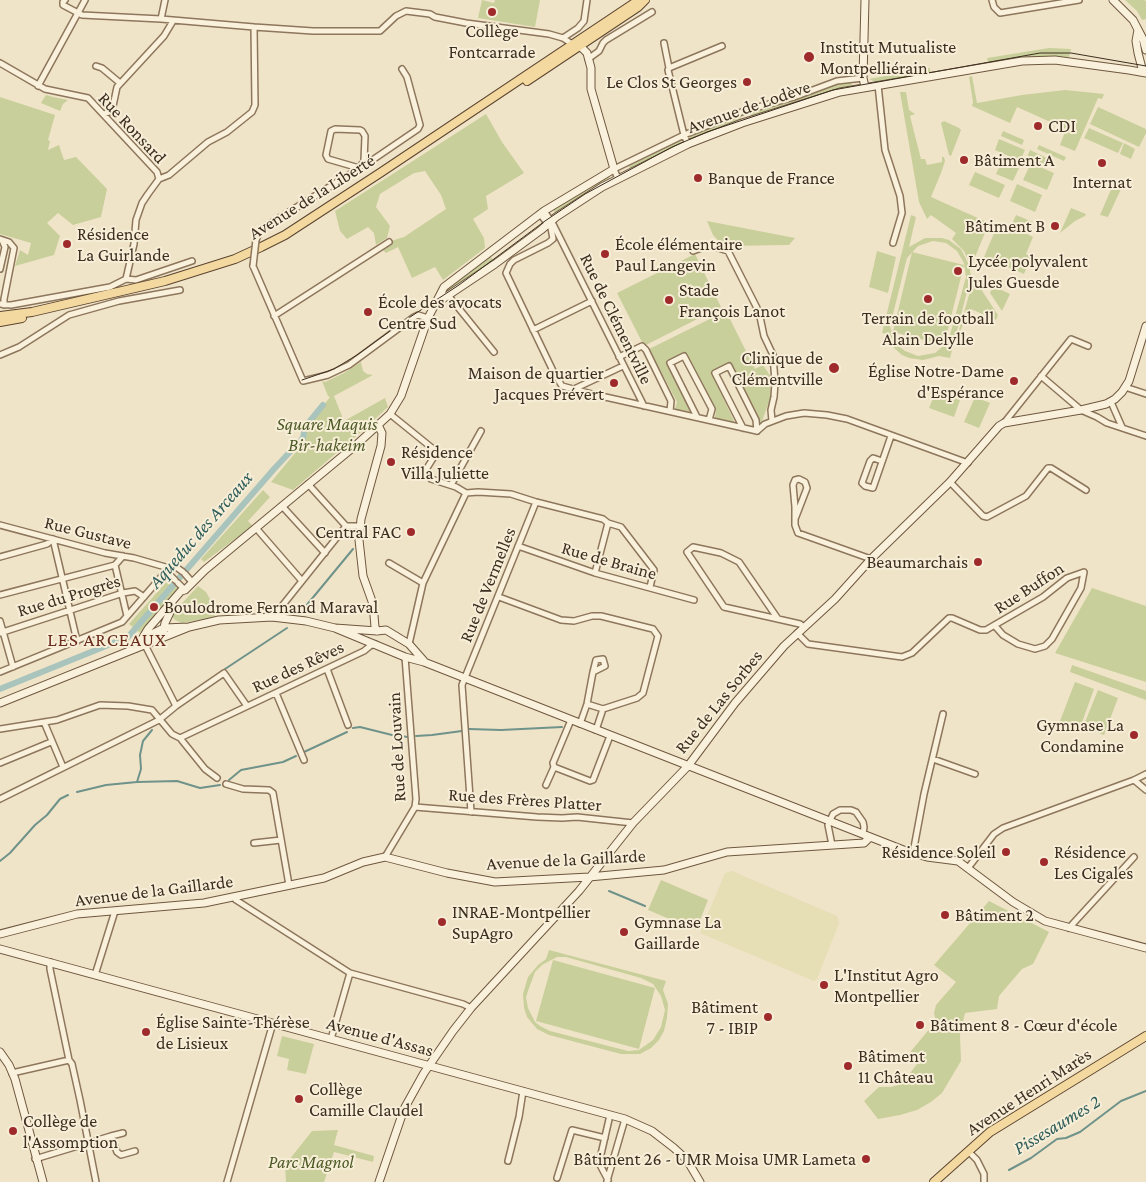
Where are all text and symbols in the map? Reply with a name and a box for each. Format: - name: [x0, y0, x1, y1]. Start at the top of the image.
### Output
- marker: Collège Fontcarrade: [486, 6, 498, 18]
- place label: Collège Fontcarrade: [449, 20, 535, 62]
- place label: Institut Mutualiste Montpelliérain: [820, 36, 956, 78]
- marker: Institut Mutualiste Montpelliérain: [802, 50, 816, 64]
- place label: Le Clos St Georges: [606, 71, 737, 93]
- street label: Avenue de Lodève: [685, 76, 813, 138]
- marker: Le Clos St Georges: [741, 76, 753, 88]
- street label: Rue Ronsard: [93, 88, 171, 168]
- place label: CDI: [1048, 115, 1076, 137]
- marker: CDI: [1032, 120, 1044, 132]
- place label: Bâtiment A: [974, 149, 1054, 171]
- street label: Avenue de la Liberté: [245, 150, 379, 244]
- marker: Bâtiment A: [958, 154, 970, 166]
- marker: Internat: [1096, 157, 1108, 169]
- place label: Banque de France: [708, 167, 835, 189]
- place label: Internat: [1072, 171, 1132, 193]
- marker: Banque de France: [692, 172, 704, 184]
- place label: Bâtiment B: [965, 215, 1045, 237]
- marker: Bâtiment B: [1049, 220, 1061, 232]
- place label: Résidence La Guirlande: [77, 223, 170, 266]
- place label: École élémentaire Paul Langevin: [615, 233, 743, 276]
- marker: Résidence La Guirlande: [61, 238, 73, 250]
- marker: École élémentaire Paul Langevin: [599, 248, 611, 260]
- street label: Rue de Clémentville: [575, 250, 657, 388]
- place label: Lycée polyvalent Jules Guesde: [968, 250, 1088, 292]
- marker: Lycée polyvalent Jules Guesde: [952, 265, 964, 277]
- place label: Stade François Lanot: [679, 279, 785, 322]
- place label: École des avocats Centre Sud: [378, 291, 502, 334]
- marker: Terrain de football Alain Delylle: [922, 293, 934, 305]
- marker: Stade François Lanot: [663, 294, 675, 306]
- marker: École des avocats Centre Sud: [362, 306, 374, 318]
- place label: Terrain de football Alain Delylle: [862, 307, 994, 350]
- place label: Clinique de Clémentville: [731, 347, 823, 389]
- place label: Église Notre-Dame d'Espérance: [868, 360, 1004, 402]
- marker: Clinique de Clémentville: [827, 361, 841, 375]
- place label: Maison de quartier Jacques Prévert: [468, 362, 604, 404]
- marker: Église Notre-Dame d'Espérance: [1008, 375, 1020, 387]
- marker: Maison de quartier Jacques Prévert: [608, 377, 620, 389]
- park label: Square Maquis Bir-hakeim: [276, 413, 378, 456]
- place label: Résidence Villa Juliette: [401, 441, 489, 484]
- marker: Résidence Villa Juliette: [385, 456, 397, 468]
- water label: Aqueduc des Arceaux: [144, 467, 258, 593]
- street label: Rue Gustave: [42, 512, 134, 554]
- place label: Central FAC: [315, 521, 401, 543]
- street label: Rue de Vermelles: [455, 524, 521, 646]
- marker: Central FAC: [405, 526, 417, 538]
- street label: Rue de Braine: [559, 537, 659, 585]
- place label: Beaumarchais: [866, 551, 968, 573]
- marker: Beaumarchais: [972, 556, 984, 568]
- street label: Rue Buffon: [990, 557, 1068, 619]
- street label: Rue du Progrès: [15, 570, 123, 622]
- place label: Boulodrome Fernand Maraval: [164, 596, 378, 618]
- marker: Boulodrome Fernand Maraval: [148, 601, 160, 613]
- district label: LES ARCEAUX: [46, 629, 168, 651]
- street label: Rue des Rêves: [249, 636, 347, 698]
- street label: Rue de Las Sorbes: [671, 646, 767, 758]
- street label: Rue de Louvain: [383, 692, 411, 802]
- place label: Gymnase La Condamine: [1036, 714, 1124, 756]
- marker: Gymnase La Condamine: [1128, 729, 1140, 741]
- street label: Rue des Frères Platter: [448, 784, 602, 816]
- place label: Résidence Soleil: [881, 841, 996, 863]
- place label: Résidence Les Cigales: [1054, 841, 1133, 884]
- street label: Avenue de la Gaillarde: [486, 845, 646, 875]
- marker: Résidence Soleil: [1000, 846, 1012, 858]
- marker: Résidence Les Cigales: [1038, 856, 1050, 868]
- street label: Avenue de la Gaillarde: [74, 871, 234, 911]
- place label: INRAE-Montpellier SupAgro: [452, 901, 591, 944]
- place label: Bâtiment 2: [955, 904, 1034, 926]
- marker: Bâtiment 2: [939, 909, 951, 921]
- place label: Gymnase La Gaillarde: [634, 911, 722, 954]
- marker: INRAE-Montpellier SupAgro: [436, 916, 448, 928]
- marker: Gymnase La Gaillarde: [618, 926, 630, 938]
- place label: L'Institut Agro Montpellier: [834, 964, 939, 1006]
- marker: L'Institut Agro Montpellier: [818, 979, 830, 991]
- place label: Bâtiment 7 - IBIP: [691, 996, 758, 1038]
- place label: Église Sainte-Thérèse de Lisieux: [156, 1011, 310, 1054]
- marker: Bâtiment 7 - IBIP: [762, 1011, 774, 1023]
- street label: Avenue d'Assas: [324, 1012, 436, 1062]
- place label: Bâtiment 8 - Cœur d'école: [930, 1014, 1117, 1036]
- marker: Bâtiment 8 - Cœur d'école: [914, 1019, 926, 1031]
- marker: Église Sainte-Thérèse de Lisieux: [140, 1026, 152, 1038]
- street label: Avenue Henri Marès: [963, 1044, 1095, 1140]
- place label: Bâtiment 11 Château: [858, 1045, 934, 1088]
- marker: Bâtiment 11 Château: [842, 1060, 854, 1072]
- place label: Collège Camille Claudel: [309, 1078, 423, 1120]
- water label: Pissesaumes 2: [1009, 1090, 1105, 1160]
- marker: Collège Camille Claudel: [293, 1093, 305, 1105]
- place label: Collège de l'Assomption: [23, 1110, 118, 1152]
- marker: Collège de l'Assomption: [7, 1125, 19, 1137]
- place label: Bâtiment 26 - UMR Moisa UMR Lameta: [574, 1148, 856, 1170]
- park label: Parc Magnol: [268, 1151, 354, 1173]
- marker: Bâtiment 26 - UMR Moisa UMR Lameta: [860, 1153, 872, 1165]

